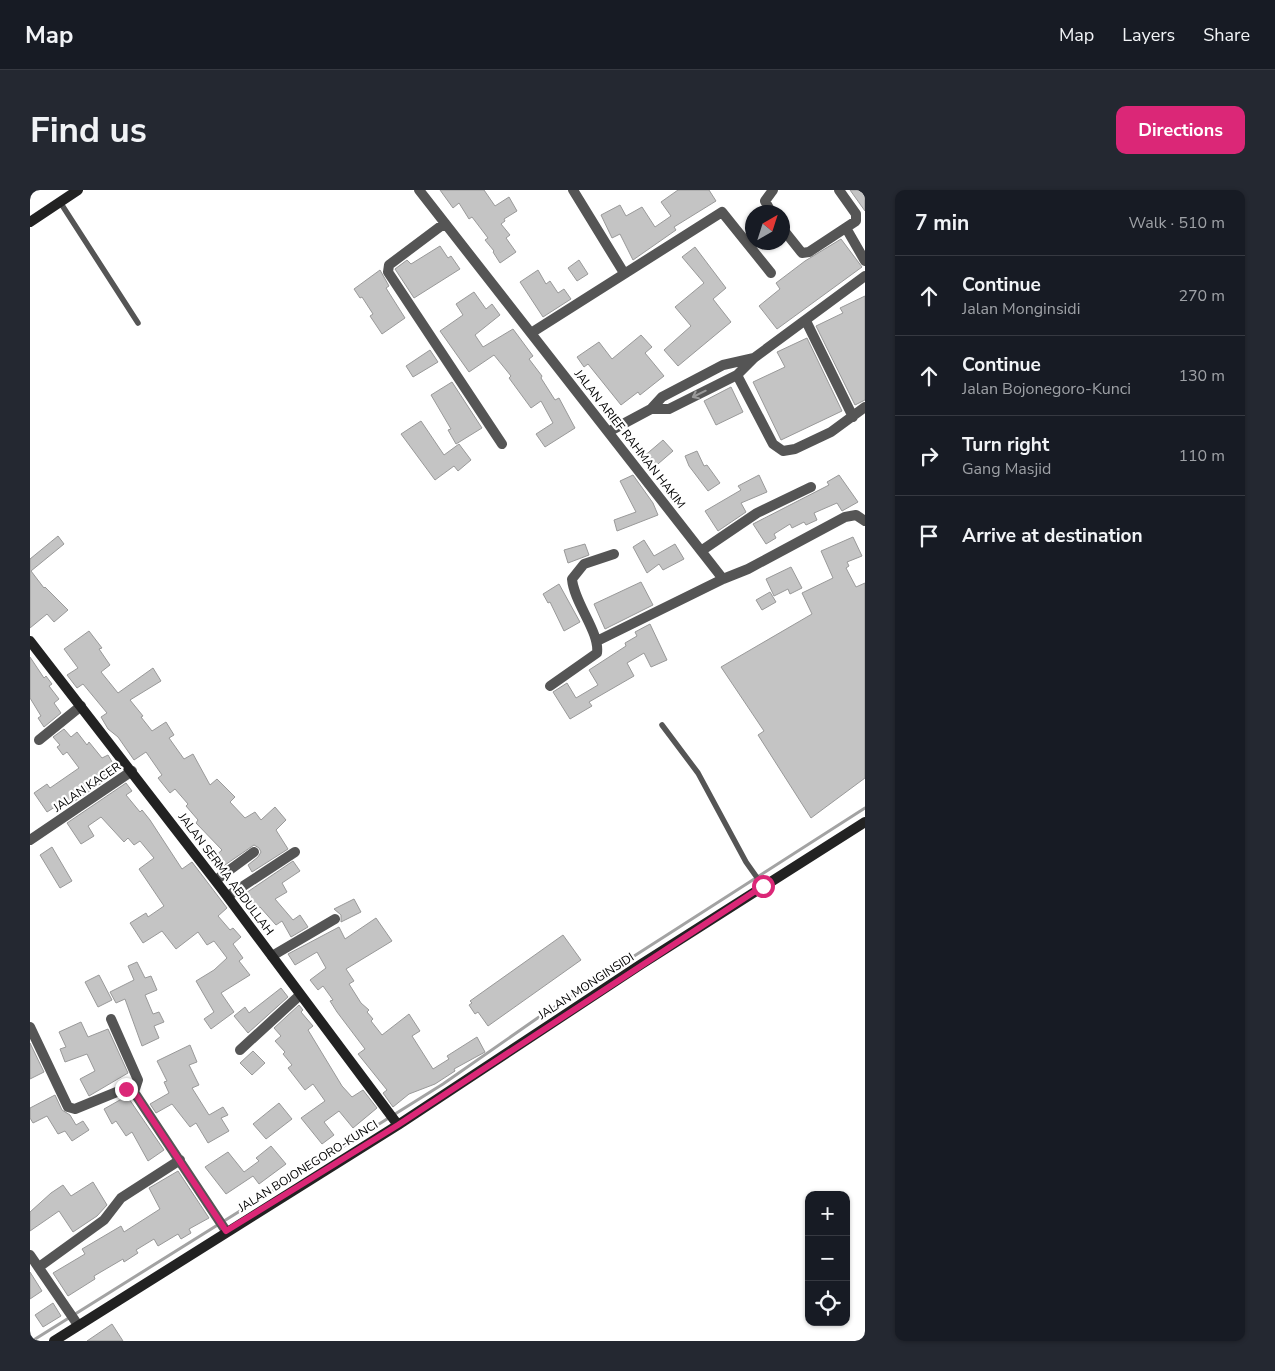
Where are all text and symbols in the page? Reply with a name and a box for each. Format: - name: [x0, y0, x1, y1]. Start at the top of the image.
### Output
- text: Map: [25, 19, 73, 51]
- text: Map: [1059, 23, 1094, 47]
- text: Layers: [1122, 23, 1175, 47]
- text: Share: [1203, 23, 1250, 47]
- button: Directions: [1116, 106, 1245, 154]
- text: Find us: [30, 107, 147, 154]
- north arrow: [745, 205, 790, 250]
- text: 7 min: [915, 209, 969, 237]
- text: Walk · 510 m: [1129, 212, 1225, 234]
- text: Continue: [962, 272, 1041, 298]
- icon: ahead: [915, 282, 943, 310]
- text: 270 m: [1178, 285, 1225, 307]
- text: Jalan Monginsidi: [962, 298, 1080, 320]
- text: Continue: [962, 352, 1041, 378]
- icon: ahead: [915, 362, 943, 390]
- text: 130 m: [1178, 365, 1225, 387]
- street label: JALAN ARIEF RAHMAN HAKIM: [570, 366, 689, 512]
- text: Jalan Bojonegoro-Kunci: [962, 378, 1131, 400]
- one-way arrow: [692, 390, 707, 399]
- text: Turn right: [962, 432, 1049, 458]
- icon: right: [915, 442, 943, 470]
- text: 110 m: [1178, 445, 1225, 467]
- text: Gang Masjid: [962, 458, 1051, 480]
- icon: arrive: [915, 522, 943, 550]
- text: Arrive at destination: [962, 523, 1143, 549]
- street label: JALAN KACER: [49, 758, 124, 816]
- street label: JALAN SERMA ABDULLAH: [174, 809, 277, 938]
- route start: [752, 875, 775, 898]
- street label: JALAN MONGINSIDI: [534, 949, 637, 1023]
- route end: [115, 1078, 138, 1101]
- street label: JALAN BOJONEGORO-KUNCI: [234, 1116, 381, 1216]
- map controls: [805, 1191, 850, 1326]
- button: +: [805, 1191, 850, 1236]
- button: −: [805, 1236, 850, 1281]
- button: locate: [805, 1281, 850, 1326]

